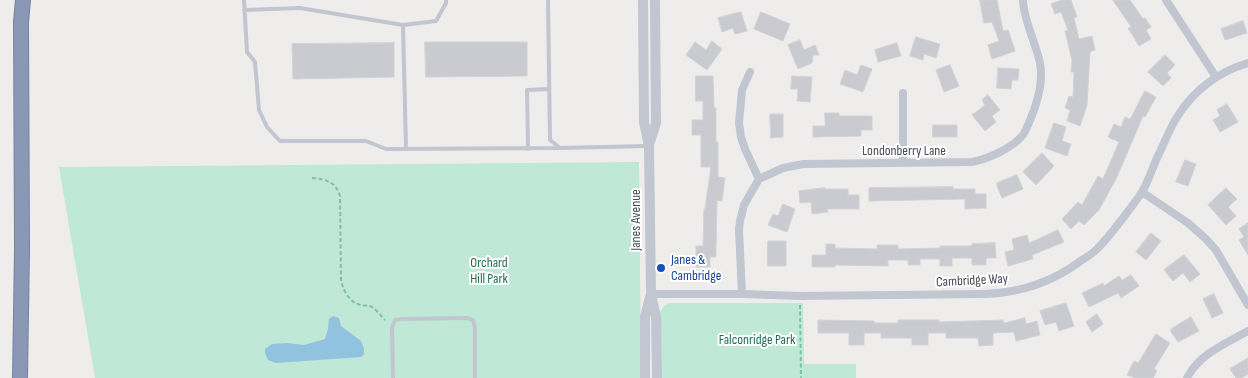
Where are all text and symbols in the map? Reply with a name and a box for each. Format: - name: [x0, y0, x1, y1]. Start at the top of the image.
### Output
- street label: Londonberry Lane: [862, 143, 946, 159]
- street label: Janes Avenue: [628, 189, 644, 251]
- place label: Janes & Cambridge: [671, 252, 721, 284]
- park label: Orchard Hill Park: [470, 255, 508, 288]
- marker: Janes & Cambridge: [655, 262, 667, 274]
- street label: Cambridge Way: [936, 271, 1008, 291]
- park label: Falconridge Park: [719, 332, 795, 348]

